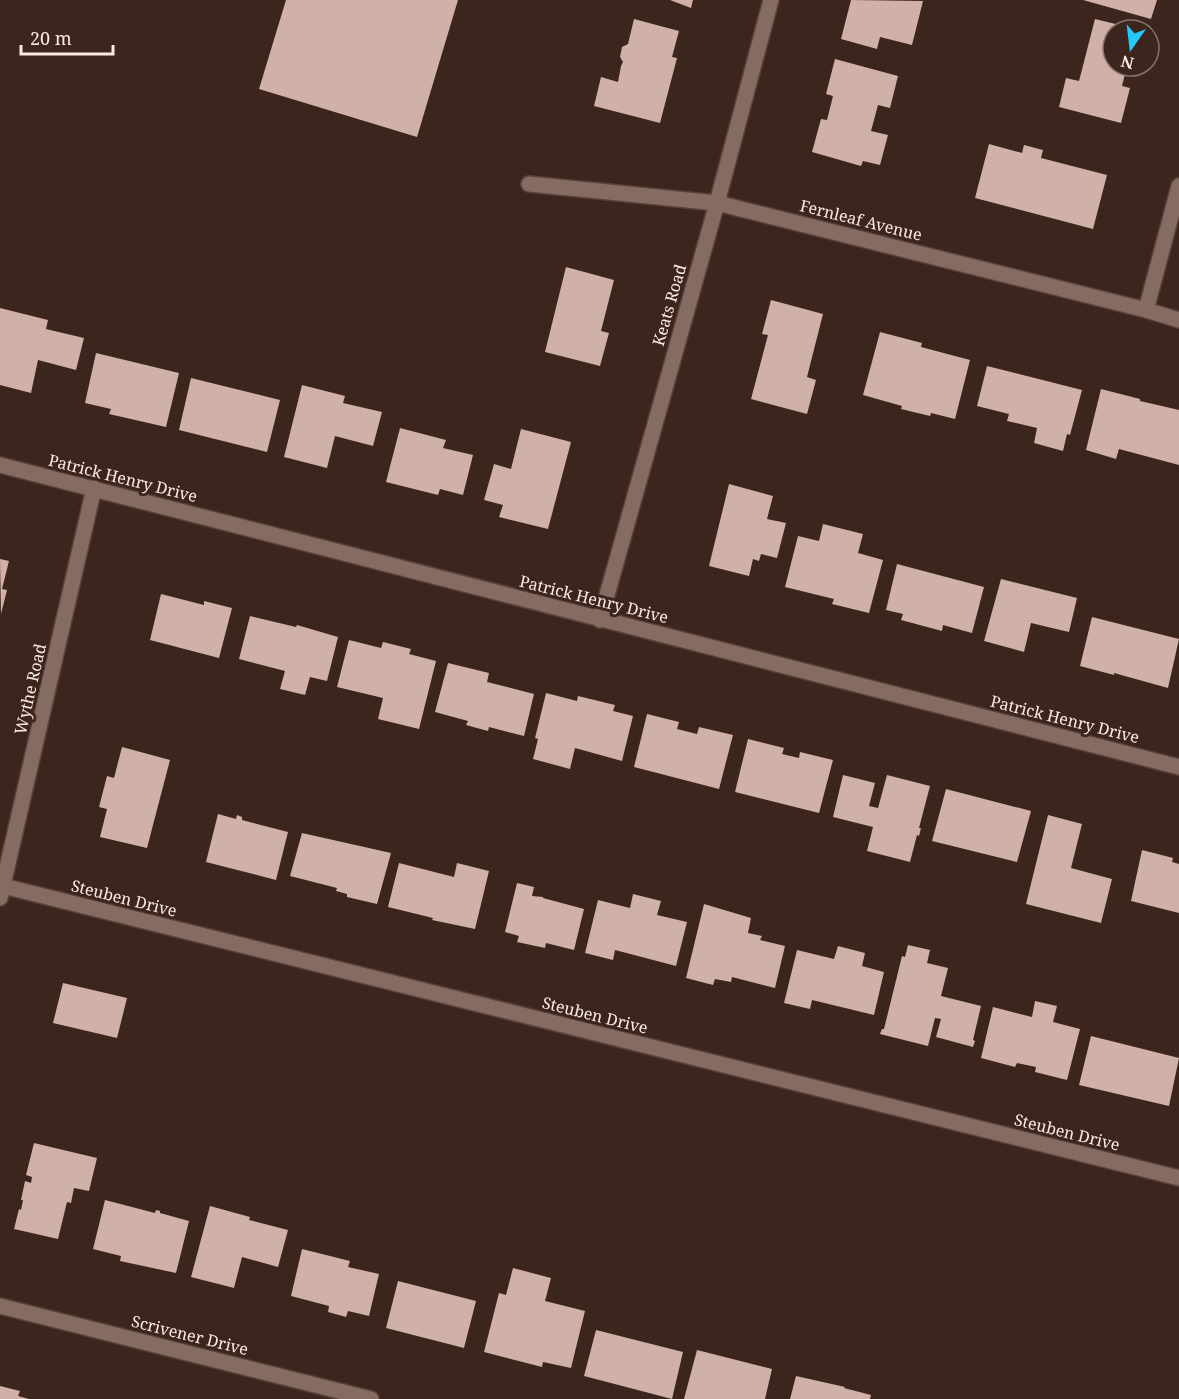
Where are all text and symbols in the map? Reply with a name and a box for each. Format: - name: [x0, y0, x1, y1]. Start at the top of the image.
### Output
- scale bar: [21, 18, 112, 56]
- north arrow: [1101, 18, 1161, 78]
- text: 20 m: [30, 26, 72, 50]
- text: N: [1118, 50, 1136, 75]
- street label: Fernleaf Avenue: [798, 194, 924, 246]
- street label: Keats Road: [647, 261, 691, 348]
- street label: Patrick Henry Drive: [46, 449, 200, 507]
- street label: Patrick Henry Drive: [517, 570, 671, 628]
- street label: Wythe Road: [9, 641, 51, 737]
- street label: Patrick Henry Drive: [988, 690, 1142, 748]
- street label: Steuben Drive: [69, 874, 179, 922]
- street label: Steuben Drive: [540, 991, 650, 1039]
- street label: Steuben Drive: [1012, 1108, 1122, 1156]
- street label: Scrivener Drive: [129, 1310, 251, 1360]

